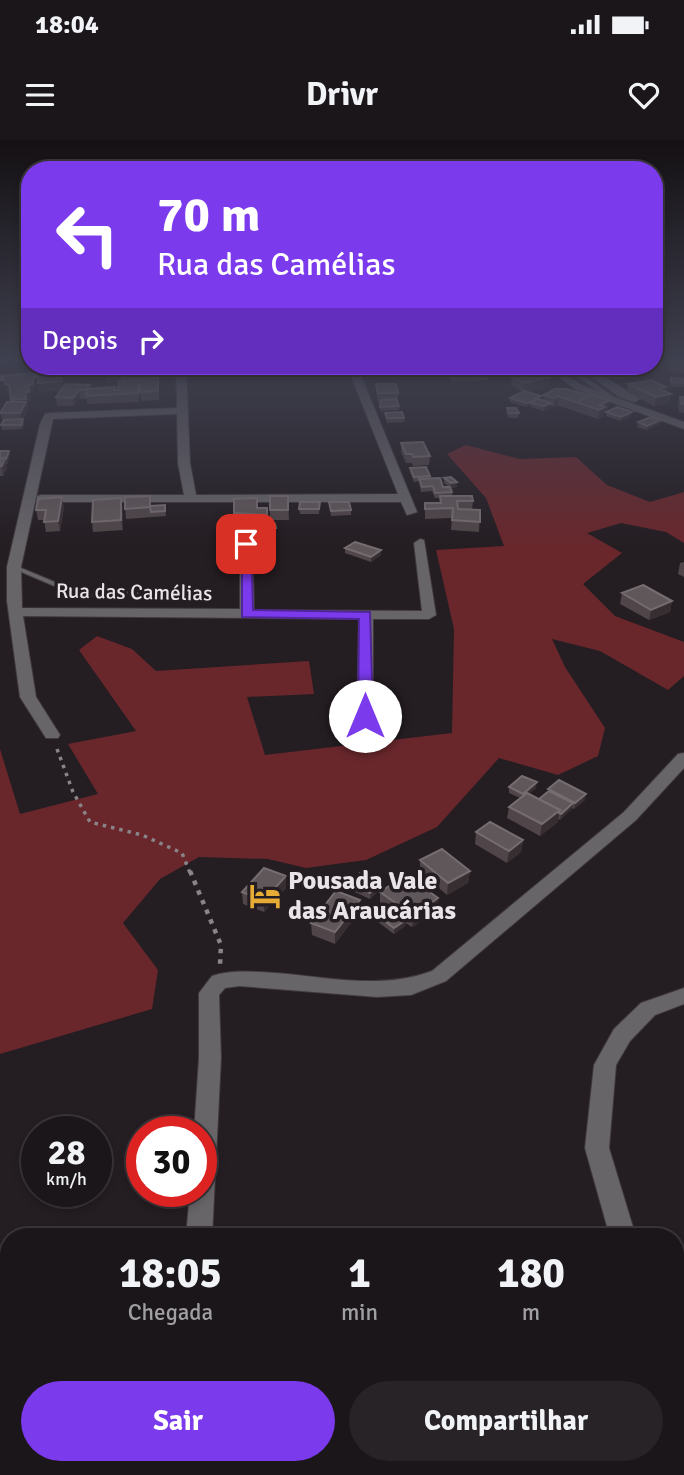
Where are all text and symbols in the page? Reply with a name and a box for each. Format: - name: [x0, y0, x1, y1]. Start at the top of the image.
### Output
- text: 18:04: [35, 9, 99, 41]
- text: Drivr: [306, 75, 378, 114]
- icon: menu: [21, 76, 59, 114]
- icon: heart: [625, 76, 663, 114]
- text: 70 m: [157, 185, 260, 245]
- icon: left: [42, 189, 133, 280]
- text: Rua das Camélias: [157, 245, 396, 284]
- icon: right: [132, 322, 170, 360]
- text: Depois: [42, 325, 118, 357]
- pin: [216, 514, 276, 574]
- icon: arrive: [227, 525, 265, 563]
- street label: Rua das Camélias: [56, 578, 212, 606]
- position arrow: [328, 679, 402, 753]
- place label: Pousada Vale das Araucárias: [288, 865, 456, 927]
- hotel icon: Pousada Vale das Araucárias: [248, 879, 282, 913]
- speed limit sign: 30: [126, 1116, 217, 1207]
- text: 28: [48, 1131, 85, 1174]
- text: km/h: [46, 1168, 87, 1190]
- text: 18:05: [119, 1248, 222, 1299]
- text: 1: [348, 1248, 371, 1299]
- text: 180: [497, 1248, 565, 1299]
- text: Chegada: [128, 1298, 213, 1327]
- text: min: [341, 1298, 378, 1327]
- text: m: [522, 1298, 540, 1327]
- button: Sair: [21, 1381, 335, 1461]
- button: Compartilhar: [349, 1381, 663, 1461]

